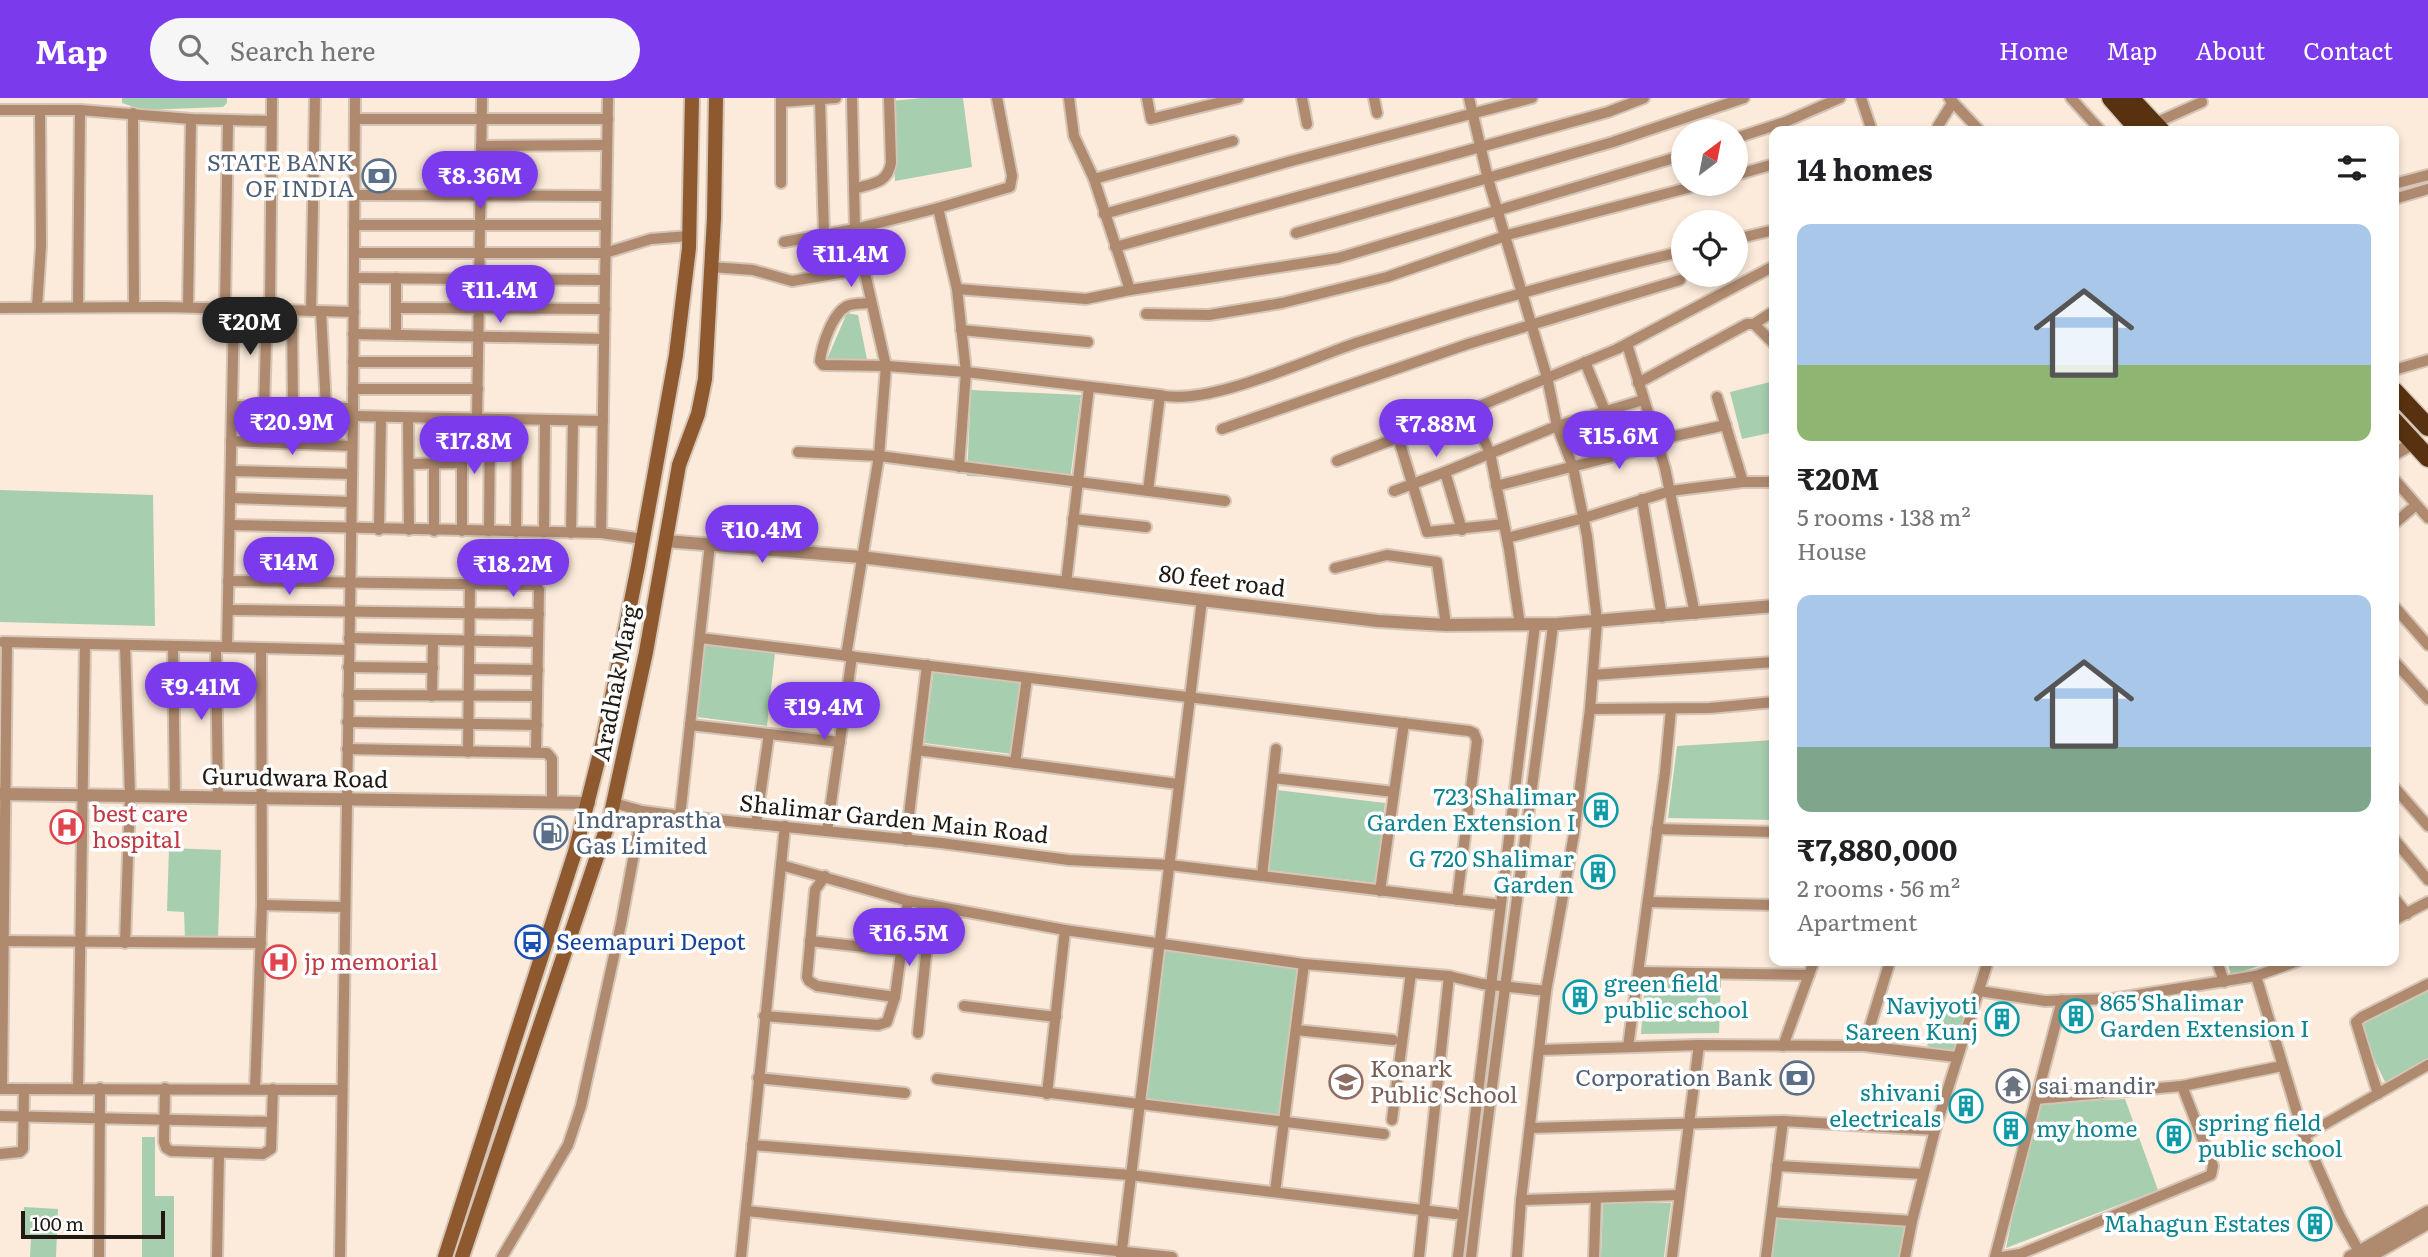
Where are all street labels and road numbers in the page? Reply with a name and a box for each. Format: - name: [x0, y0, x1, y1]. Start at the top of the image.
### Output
- street label: 80 feet road: [1157, 554, 1287, 604]
- street label: Aradhak Marg: [582, 601, 646, 764]
- street label: Gurudwara Road: [202, 757, 389, 795]
- street label: Shalimar Garden Main Road: [738, 784, 1050, 850]

